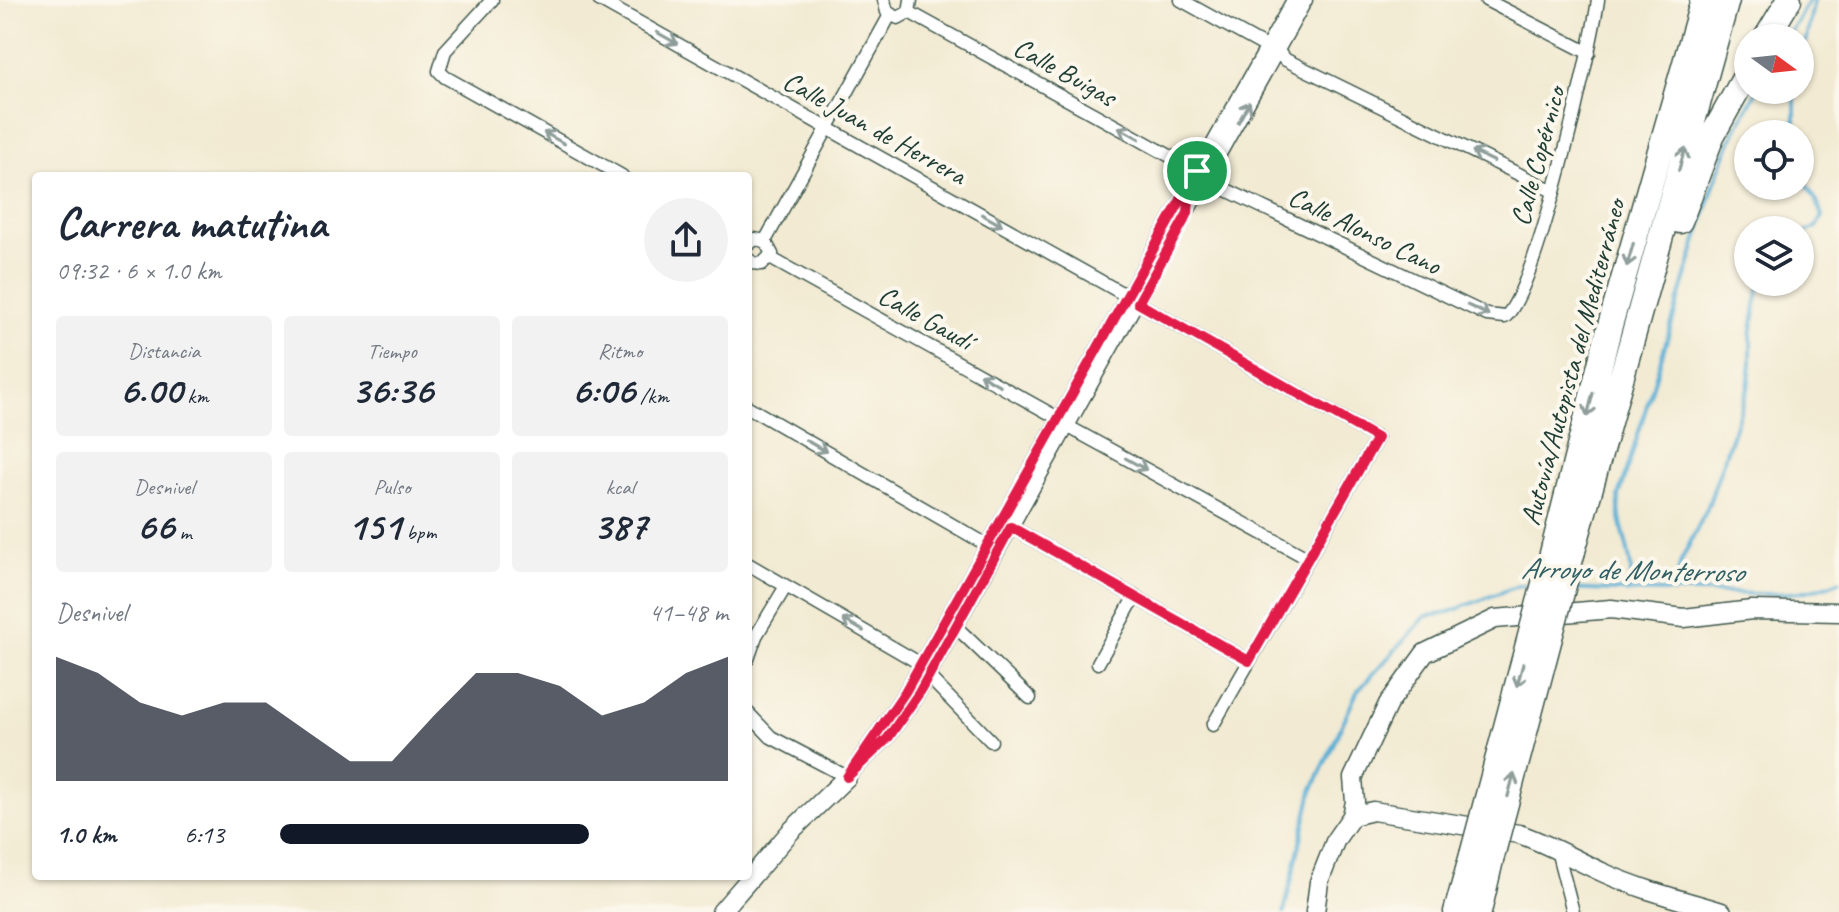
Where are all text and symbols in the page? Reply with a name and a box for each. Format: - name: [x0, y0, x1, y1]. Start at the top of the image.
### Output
- north arrow: [1734, 24, 1814, 104]
- map controls: [1734, 24, 1814, 296]
- street label: Calle Buigas: [1008, 29, 1124, 115]
- one-way arrow: [655, 30, 678, 46]
- street label: Calle Juan de Herrera: [777, 63, 974, 193]
- street label: Calle Copérnico: [1502, 80, 1574, 229]
- one-way arrow: [1237, 100, 1252, 124]
- button: locate: [1734, 120, 1814, 200]
- one-way arrow: [1117, 125, 1141, 141]
- one-way arrow: [543, 130, 567, 145]
- pin: [1163, 137, 1231, 205]
- one-way arrow: [1675, 146, 1690, 172]
- one-way arrow: [1471, 148, 1495, 164]
- icon: arrive: [1175, 149, 1219, 193]
- street label: Calle Alonso Cano: [1283, 179, 1449, 283]
- street label: Autovía/Autopista del Mediterráneo: [1512, 192, 1634, 529]
- text: Carrera matutina: [56, 196, 326, 251]
- button: share: [644, 198, 728, 282]
- one-way arrow: [979, 213, 1003, 228]
- button: layers: [1734, 216, 1814, 296]
- one-way arrow: [1622, 241, 1637, 267]
- text: 09:32 · 6 × 1.0 km: [56, 254, 222, 287]
- street label: Calle Gaudí: [872, 277, 984, 360]
- one-way arrow: [1466, 303, 1490, 318]
- text: Distancia: [128, 337, 200, 365]
- text: Tiempo: [367, 337, 417, 365]
- text: Ritmo: [598, 337, 642, 365]
- text: 6.00: [119, 365, 182, 415]
- text: 36:36: [351, 365, 433, 415]
- text: 6:06: [571, 365, 635, 415]
- one-way arrow: [979, 372, 1003, 387]
- text: km: [182, 382, 209, 410]
- text: /km: [635, 382, 669, 410]
- one-way arrow: [1581, 391, 1596, 417]
- one-way arrow: [803, 439, 827, 454]
- one-way arrow: [1123, 456, 1147, 472]
- text: Desnivel: [134, 473, 194, 501]
- text: Pulso: [374, 473, 410, 501]
- text: kcal: [605, 473, 635, 501]
- text: 66: [136, 501, 174, 551]
- text: 151: [348, 501, 401, 551]
- text: 387: [593, 501, 647, 551]
- text: m: [174, 518, 192, 546]
- text: bpm: [401, 518, 436, 546]
- water label: Arroyo de Monterroso: [1521, 549, 1748, 591]
- text: Desnivel: [56, 596, 127, 629]
- text: 41–48 m: [649, 596, 728, 629]
- one-way arrow: [842, 617, 865, 633]
- one-way arrow: [1511, 662, 1526, 688]
- one-way arrow: [1505, 772, 1520, 798]
- text: 1.0 km: [56, 818, 116, 851]
- text: 6:13: [184, 818, 224, 851]

